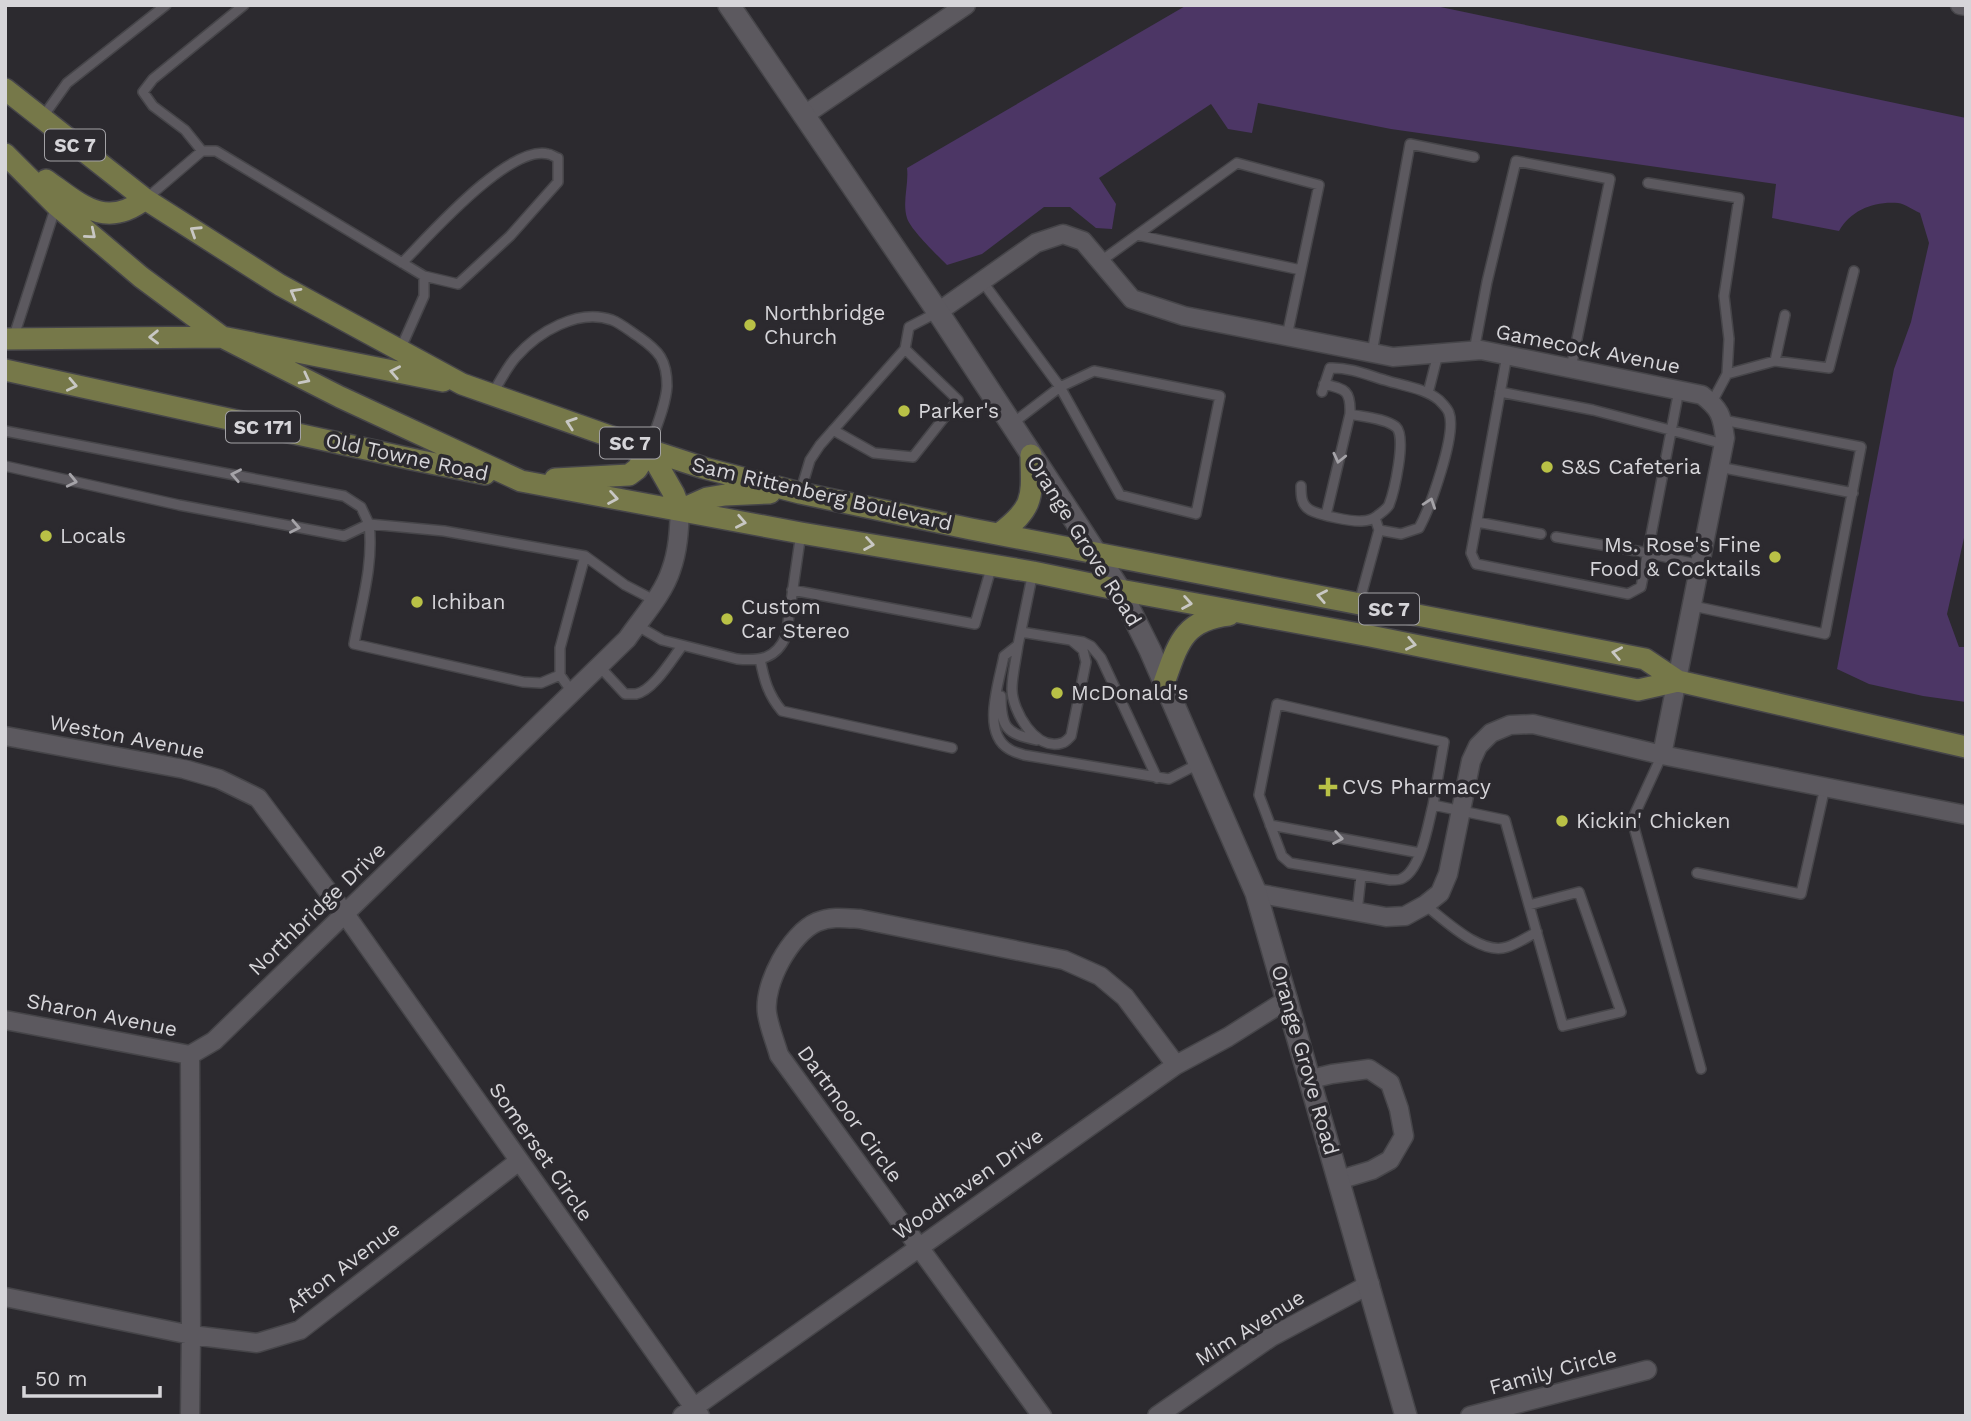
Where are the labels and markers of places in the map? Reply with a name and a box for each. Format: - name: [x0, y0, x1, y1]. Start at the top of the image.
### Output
- place label: Northbridge Church: [764, 300, 885, 349]
- marker: Northbridge Church: [742, 317, 758, 333]
- place label: Parker's: [918, 398, 999, 423]
- marker: Parker's: [896, 403, 912, 419]
- place label: S&S Cafeteria: [1561, 454, 1701, 479]
- marker: S&S Cafeteria: [1539, 459, 1555, 475]
- place label: Locals: [60, 523, 126, 548]
- marker: Locals: [38, 528, 54, 544]
- place label: Ms. Rose's Fine Food & Cocktails: [1589, 532, 1761, 581]
- marker: Ms. Rose's Fine Food & Cocktails: [1767, 549, 1783, 565]
- place label: Ichiban: [431, 589, 505, 614]
- marker: Ichiban: [409, 594, 425, 610]
- place label: Custom Car Stereo: [741, 594, 850, 643]
- marker: Custom Car Stereo: [719, 611, 735, 627]
- place label: McDonald's: [1071, 680, 1188, 705]
- marker: McDonald's: [1049, 685, 1065, 701]
- place label: CVS Pharmacy: [1342, 774, 1491, 799]
- marker: CVS Pharmacy: [1320, 779, 1336, 795]
- place label: Kickin' Chicken: [1576, 808, 1731, 833]
- marker: Kickin' Chicken: [1554, 813, 1570, 829]

